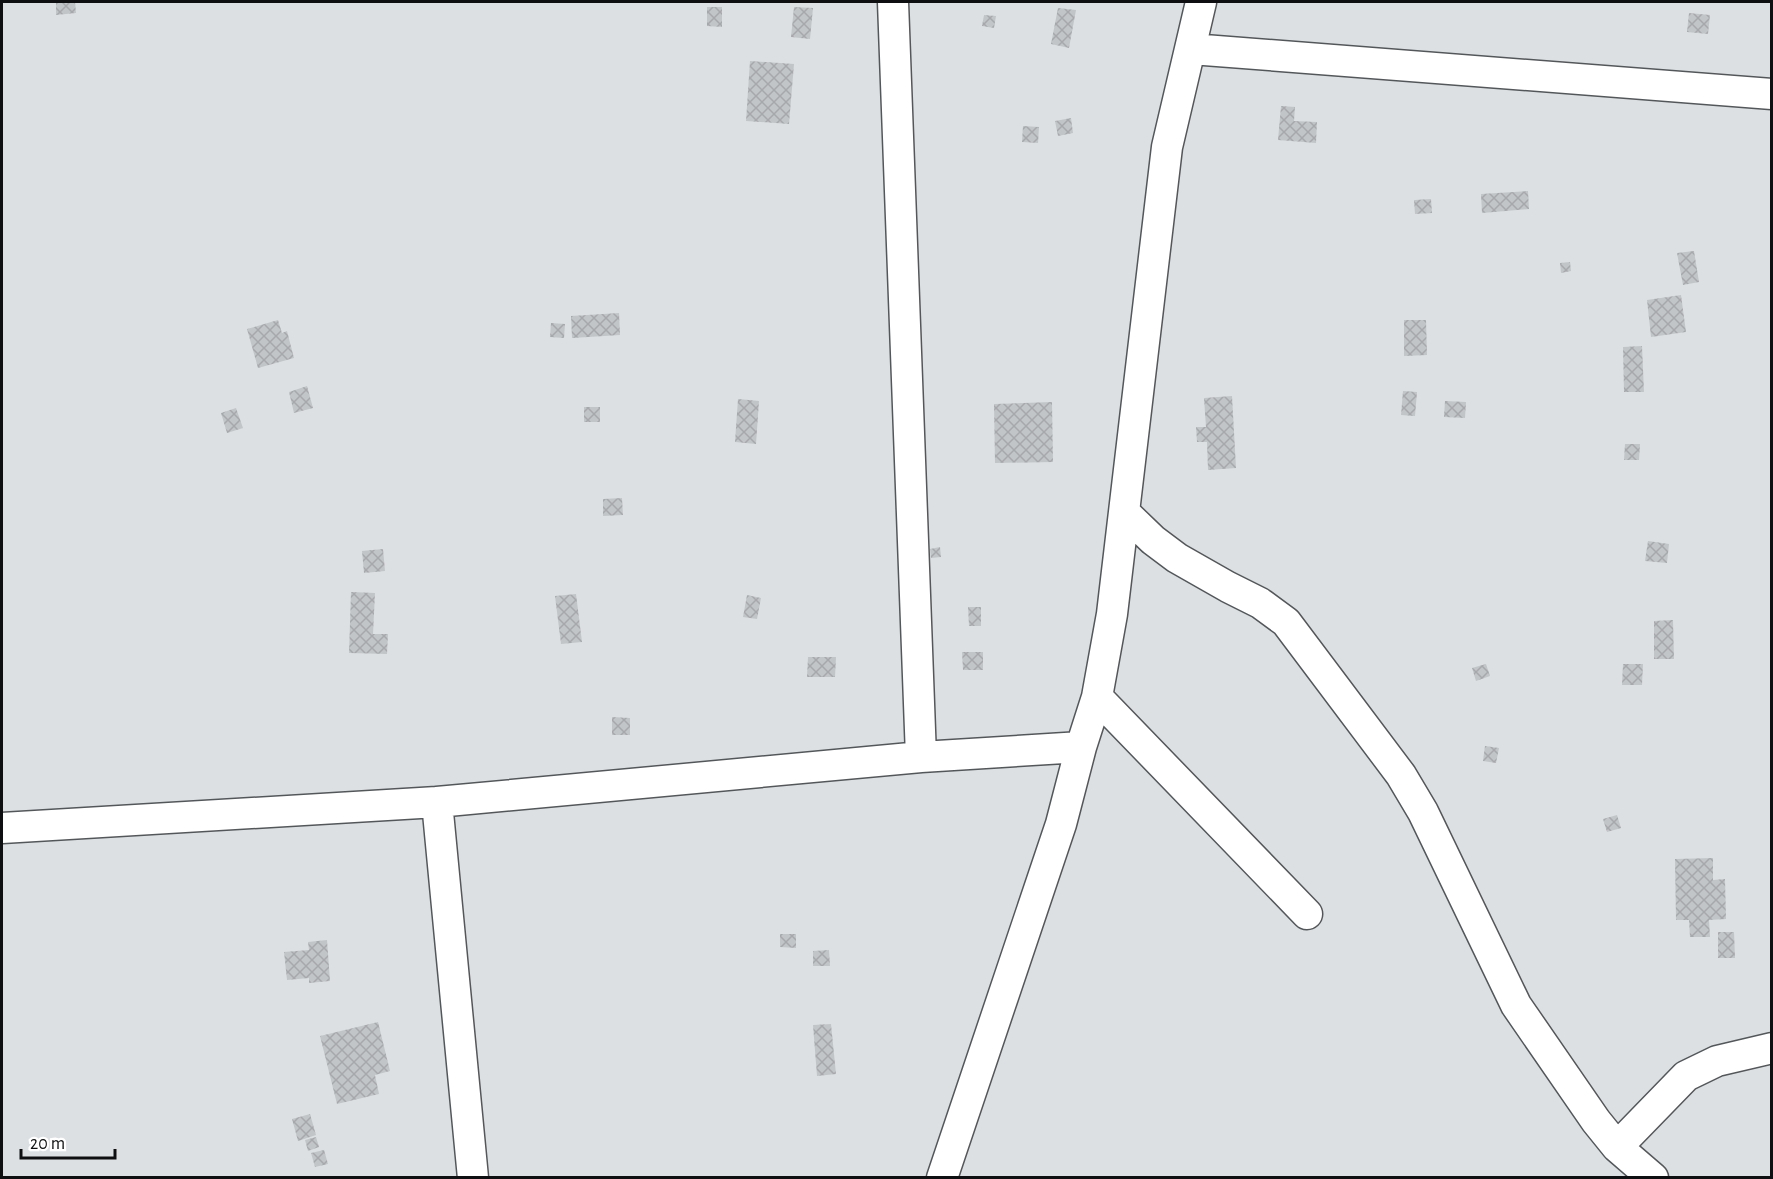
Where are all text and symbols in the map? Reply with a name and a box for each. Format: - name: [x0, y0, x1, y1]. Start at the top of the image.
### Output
- scale bar: [21, 1122, 116, 1160]
- text: 20 m: [30, 1135, 65, 1153]

